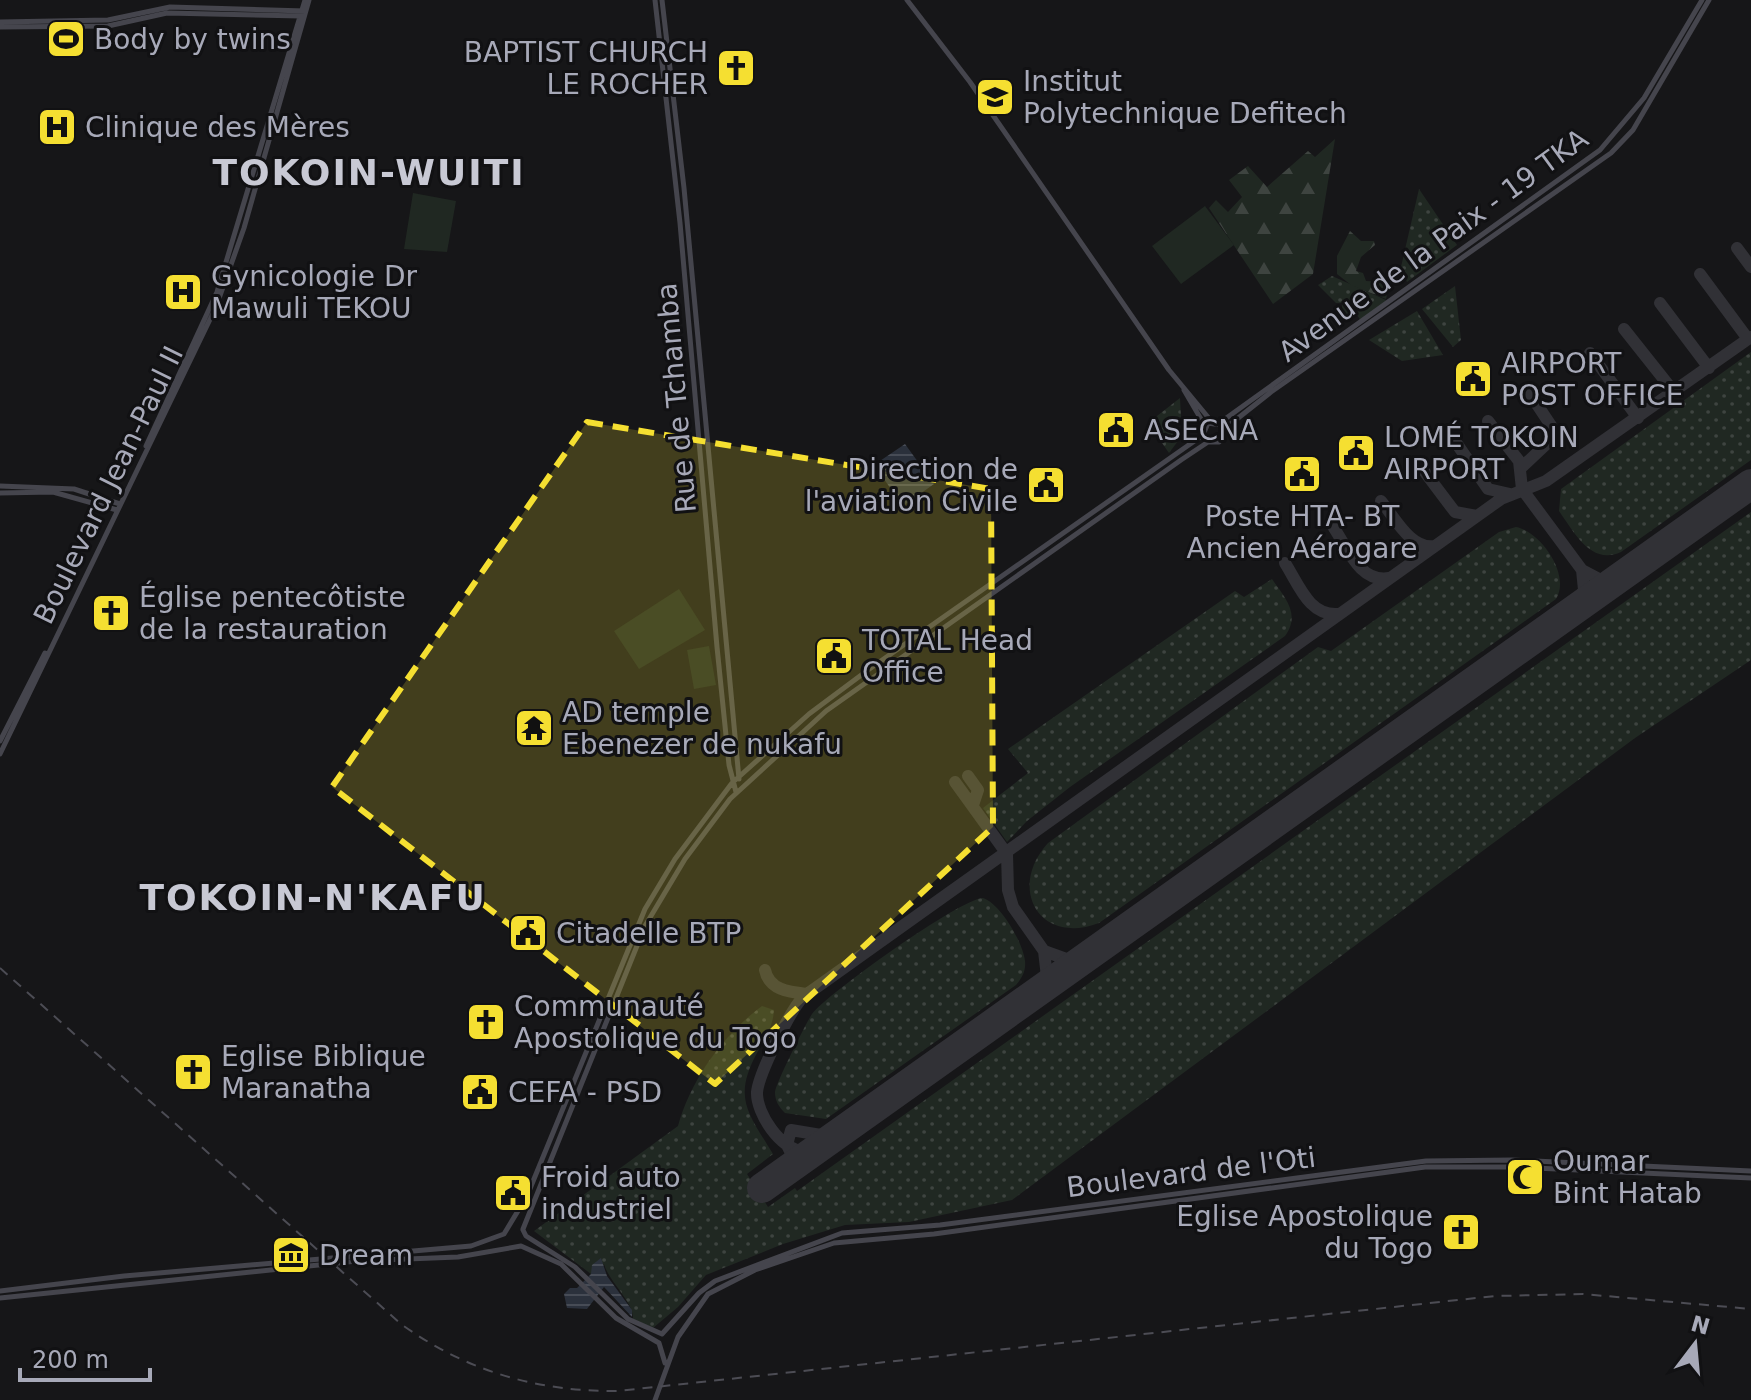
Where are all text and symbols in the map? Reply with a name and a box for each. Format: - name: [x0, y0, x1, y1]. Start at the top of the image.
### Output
- sports icon: Body by twins: [45, 18, 87, 60]
- place label: Body by twins: [94, 23, 291, 56]
- place label: BAPTIST CHURCH LE ROCHER: [464, 36, 708, 101]
- church icon: BAPTIST CHURCH LE ROCHER: [715, 47, 757, 89]
- place label: Institut Polytechnique Defitech: [1023, 65, 1347, 130]
- school or university icon: Institut Polytechnique Defitech: [974, 76, 1016, 118]
- hospital icon: Clinique des Mères: [36, 106, 78, 148]
- place label: Clinique des Mères: [85, 111, 350, 144]
- street label: Avenue de la Paix - 19 TKA: [1272, 122, 1594, 369]
- district label: TOKOIN-WUITI: [212, 152, 526, 193]
- place label: Gynicologie Dr Mawuli TEKOU: [211, 260, 417, 325]
- hospital icon: Gynicologie Dr Mawuli TEKOU: [162, 271, 204, 313]
- street label: Rue de Tchamba: [650, 282, 703, 514]
- street label: Boulevard Jean-Paul II: [27, 341, 190, 629]
- place label: AIRPORT POST OFFICE: [1501, 347, 1683, 412]
- public building icon: AIRPORT POST OFFICE: [1452, 358, 1494, 400]
- public building icon: ASECNA: [1095, 409, 1137, 451]
- place label: ASECNA: [1144, 414, 1258, 447]
- place label: LOMÉ TOKOIN AIRPORT: [1384, 420, 1579, 486]
- public building icon: LOMÉ TOKOIN AIRPORT: [1335, 432, 1377, 474]
- place label: Direction de l'aviation Civile: [805, 453, 1018, 518]
- public building icon: Poste HTA- BT Ancien Aérogare: [1281, 453, 1323, 495]
- public building icon: Direction de l'aviation Civile: [1025, 464, 1067, 506]
- place label: Poste HTA- BT Ancien Aérogare: [1187, 500, 1417, 565]
- place label: Église pentecôtiste de la restauration: [139, 580, 406, 646]
- church icon: Église pentecôtiste de la restauration: [90, 592, 132, 634]
- place label: TOTAL Head Office: [861, 624, 1033, 689]
- public building icon: TOTAL Head Office: [813, 635, 855, 677]
- place label: AD temple Ebenezer de nukafu: [562, 696, 842, 761]
- temple icon: AD temple Ebenezer de nukafu: [513, 707, 555, 749]
- district label: TOKOIN-N'KAFU: [139, 877, 487, 918]
- public building icon: Citadelle BTP: [507, 912, 549, 954]
- place label: Citadelle BTP: [556, 917, 741, 950]
- place label: Communauté Apostolique du Togo: [514, 990, 797, 1055]
- church icon: Communauté Apostolique du Togo: [465, 1001, 507, 1043]
- place label: Eglise Biblique Maranatha: [221, 1040, 426, 1105]
- church icon: Eglise Biblique Maranatha: [172, 1051, 214, 1093]
- public building icon: CEFA - PSD: [459, 1071, 501, 1113]
- place label: CEFA - PSD: [508, 1076, 662, 1109]
- street label: Boulevard de l'Oti: [1065, 1141, 1317, 1204]
- place label: Oumar Bint Hatab: [1553, 1145, 1702, 1210]
- mosque icon: Oumar Bint Hatab: [1504, 1156, 1546, 1198]
- place label: Froid auto industriel: [541, 1161, 681, 1226]
- public building icon: Froid auto industriel: [492, 1172, 534, 1214]
- place label: Eglise Apostolique du Togo: [1176, 1200, 1433, 1265]
- church icon: Eglise Apostolique du Togo: [1440, 1211, 1482, 1253]
- museum icon: Dream: [270, 1234, 312, 1276]
- place label: Dream: [319, 1239, 413, 1272]
- north arrow: [1655, 1304, 1735, 1384]
- text: N: [1688, 1311, 1713, 1340]
- scale bar: [20, 1332, 150, 1382]
- text: 200 m: [32, 1346, 109, 1374]

